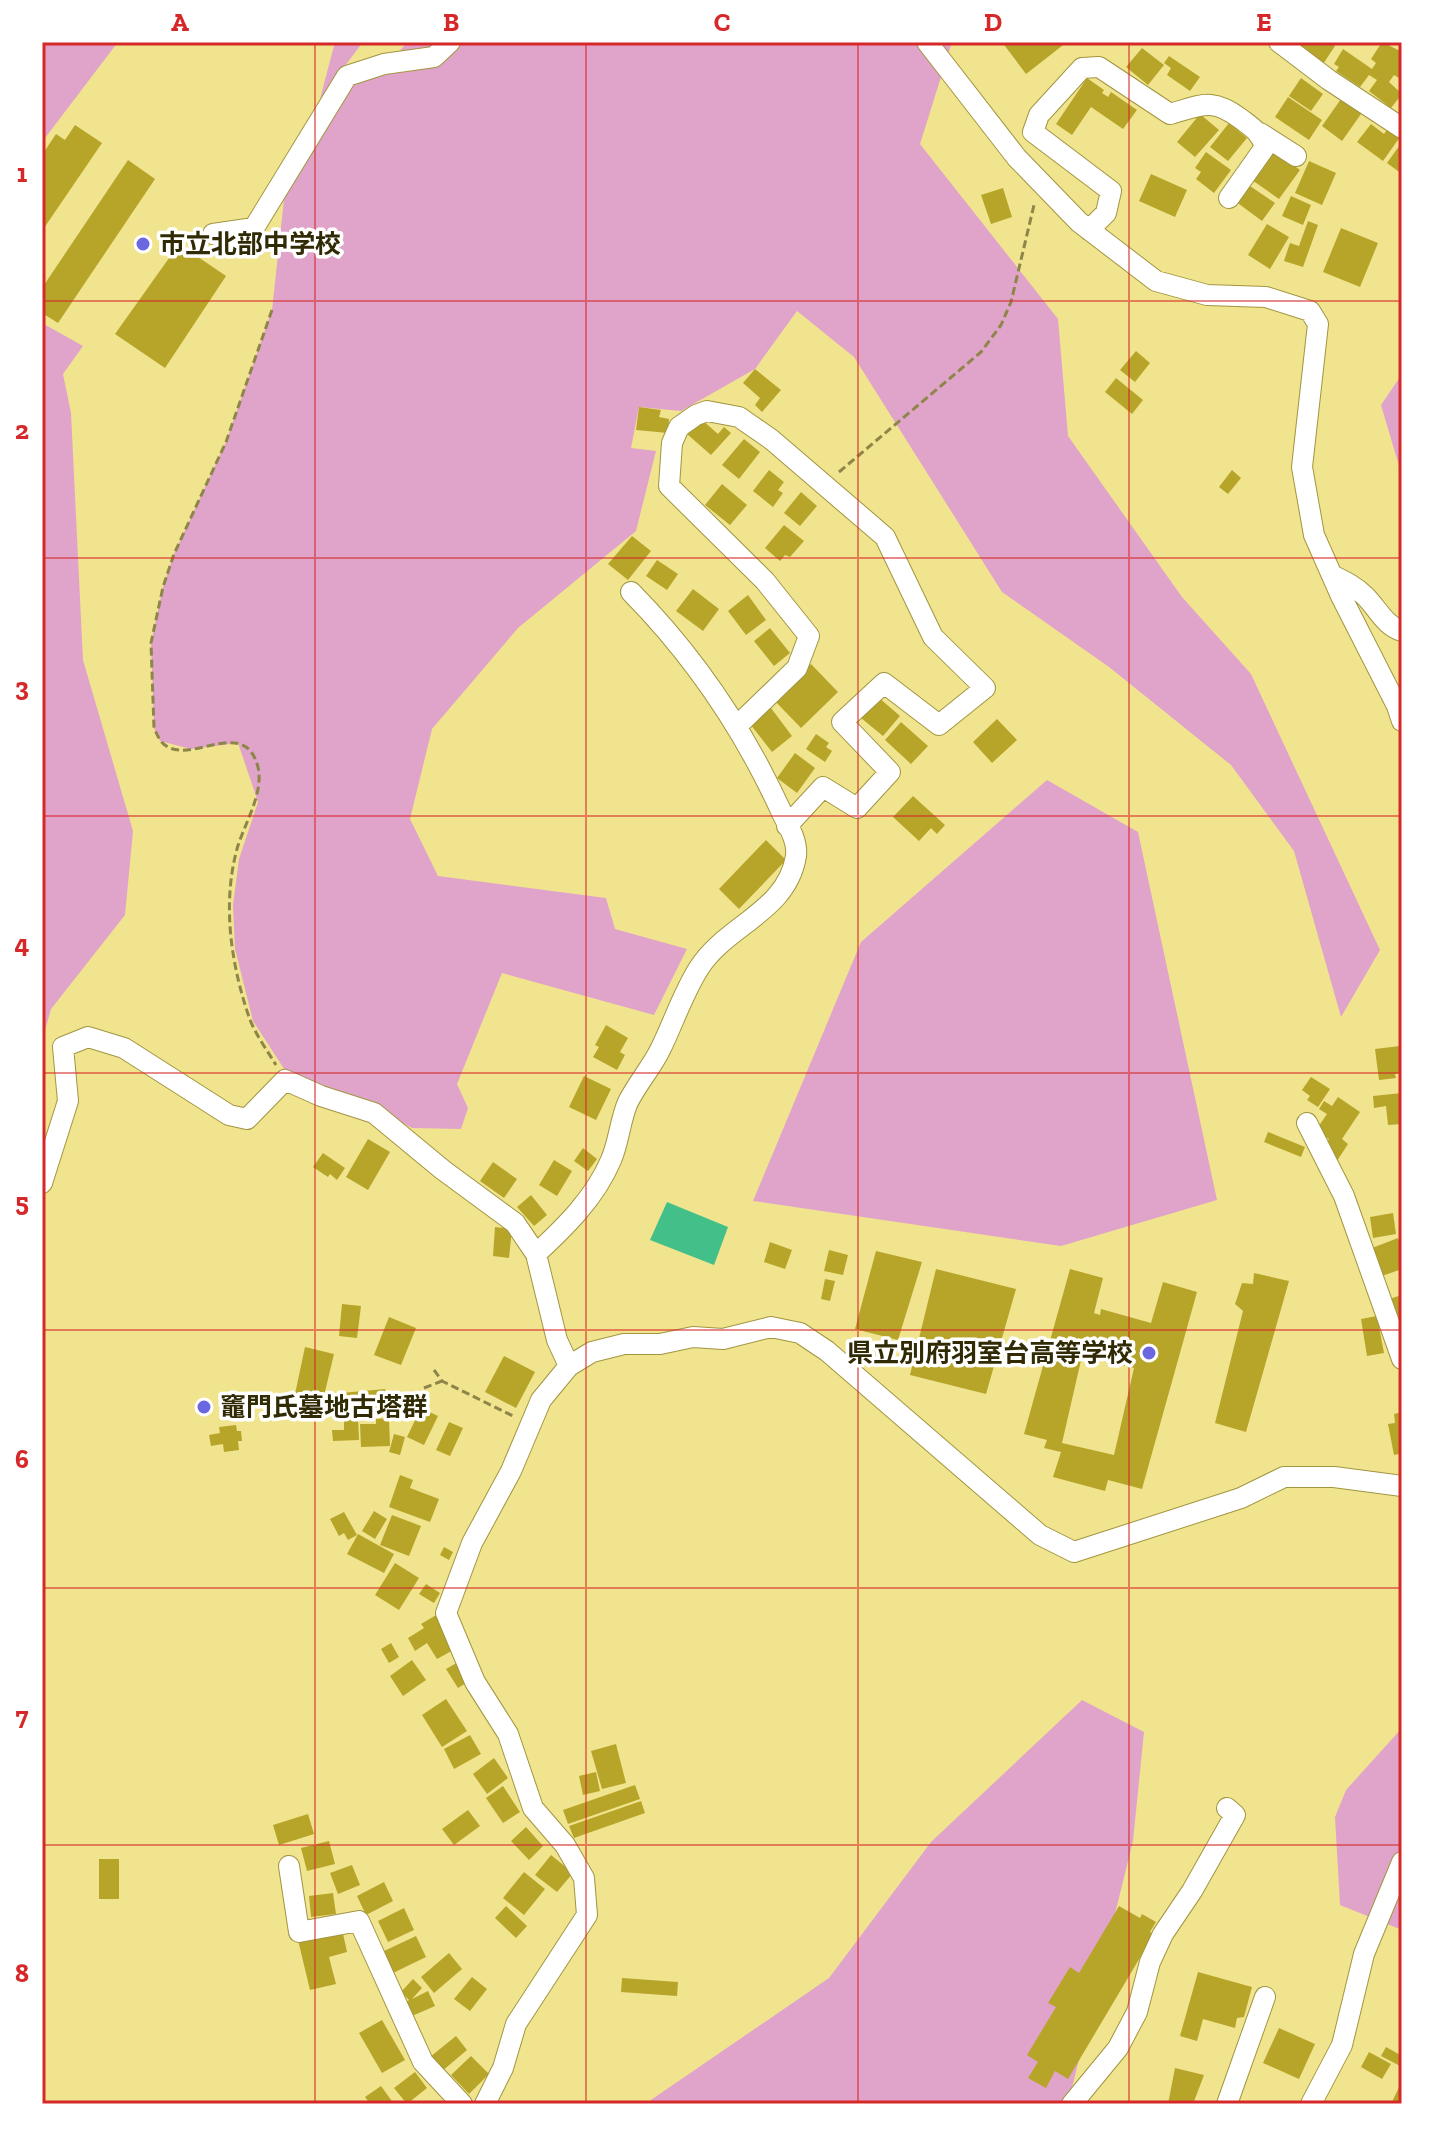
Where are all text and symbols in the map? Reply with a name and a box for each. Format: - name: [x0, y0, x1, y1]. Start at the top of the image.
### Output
- text: A: [171, 6, 189, 38]
- text: B: [443, 6, 459, 38]
- text: C: [714, 6, 730, 38]
- text: D: [984, 6, 1002, 38]
- text: E: [1256, 6, 1272, 38]
- text: 1: [17, 157, 28, 189]
- place label: 市立北部中学校: [159, 228, 341, 260]
- marker: 市立北部中学校: [134, 235, 152, 253]
- text: 2: [15, 414, 29, 446]
- text: 3: [15, 671, 29, 703]
- text: 4: [15, 928, 30, 960]
- text: 5: [15, 1186, 29, 1218]
- place label: 県立別府羽室台高等学校: [847, 1337, 1133, 1369]
- marker: 県立別府羽室台高等学校: [1140, 1344, 1158, 1362]
- place label: 竈門氏墓地古塔群: [220, 1391, 428, 1423]
- marker: 竈門氏墓地古塔群: [195, 1398, 213, 1416]
- text: 6: [15, 1443, 29, 1475]
- text: 7: [16, 1700, 29, 1732]
- text: 8: [15, 1957, 29, 1989]

